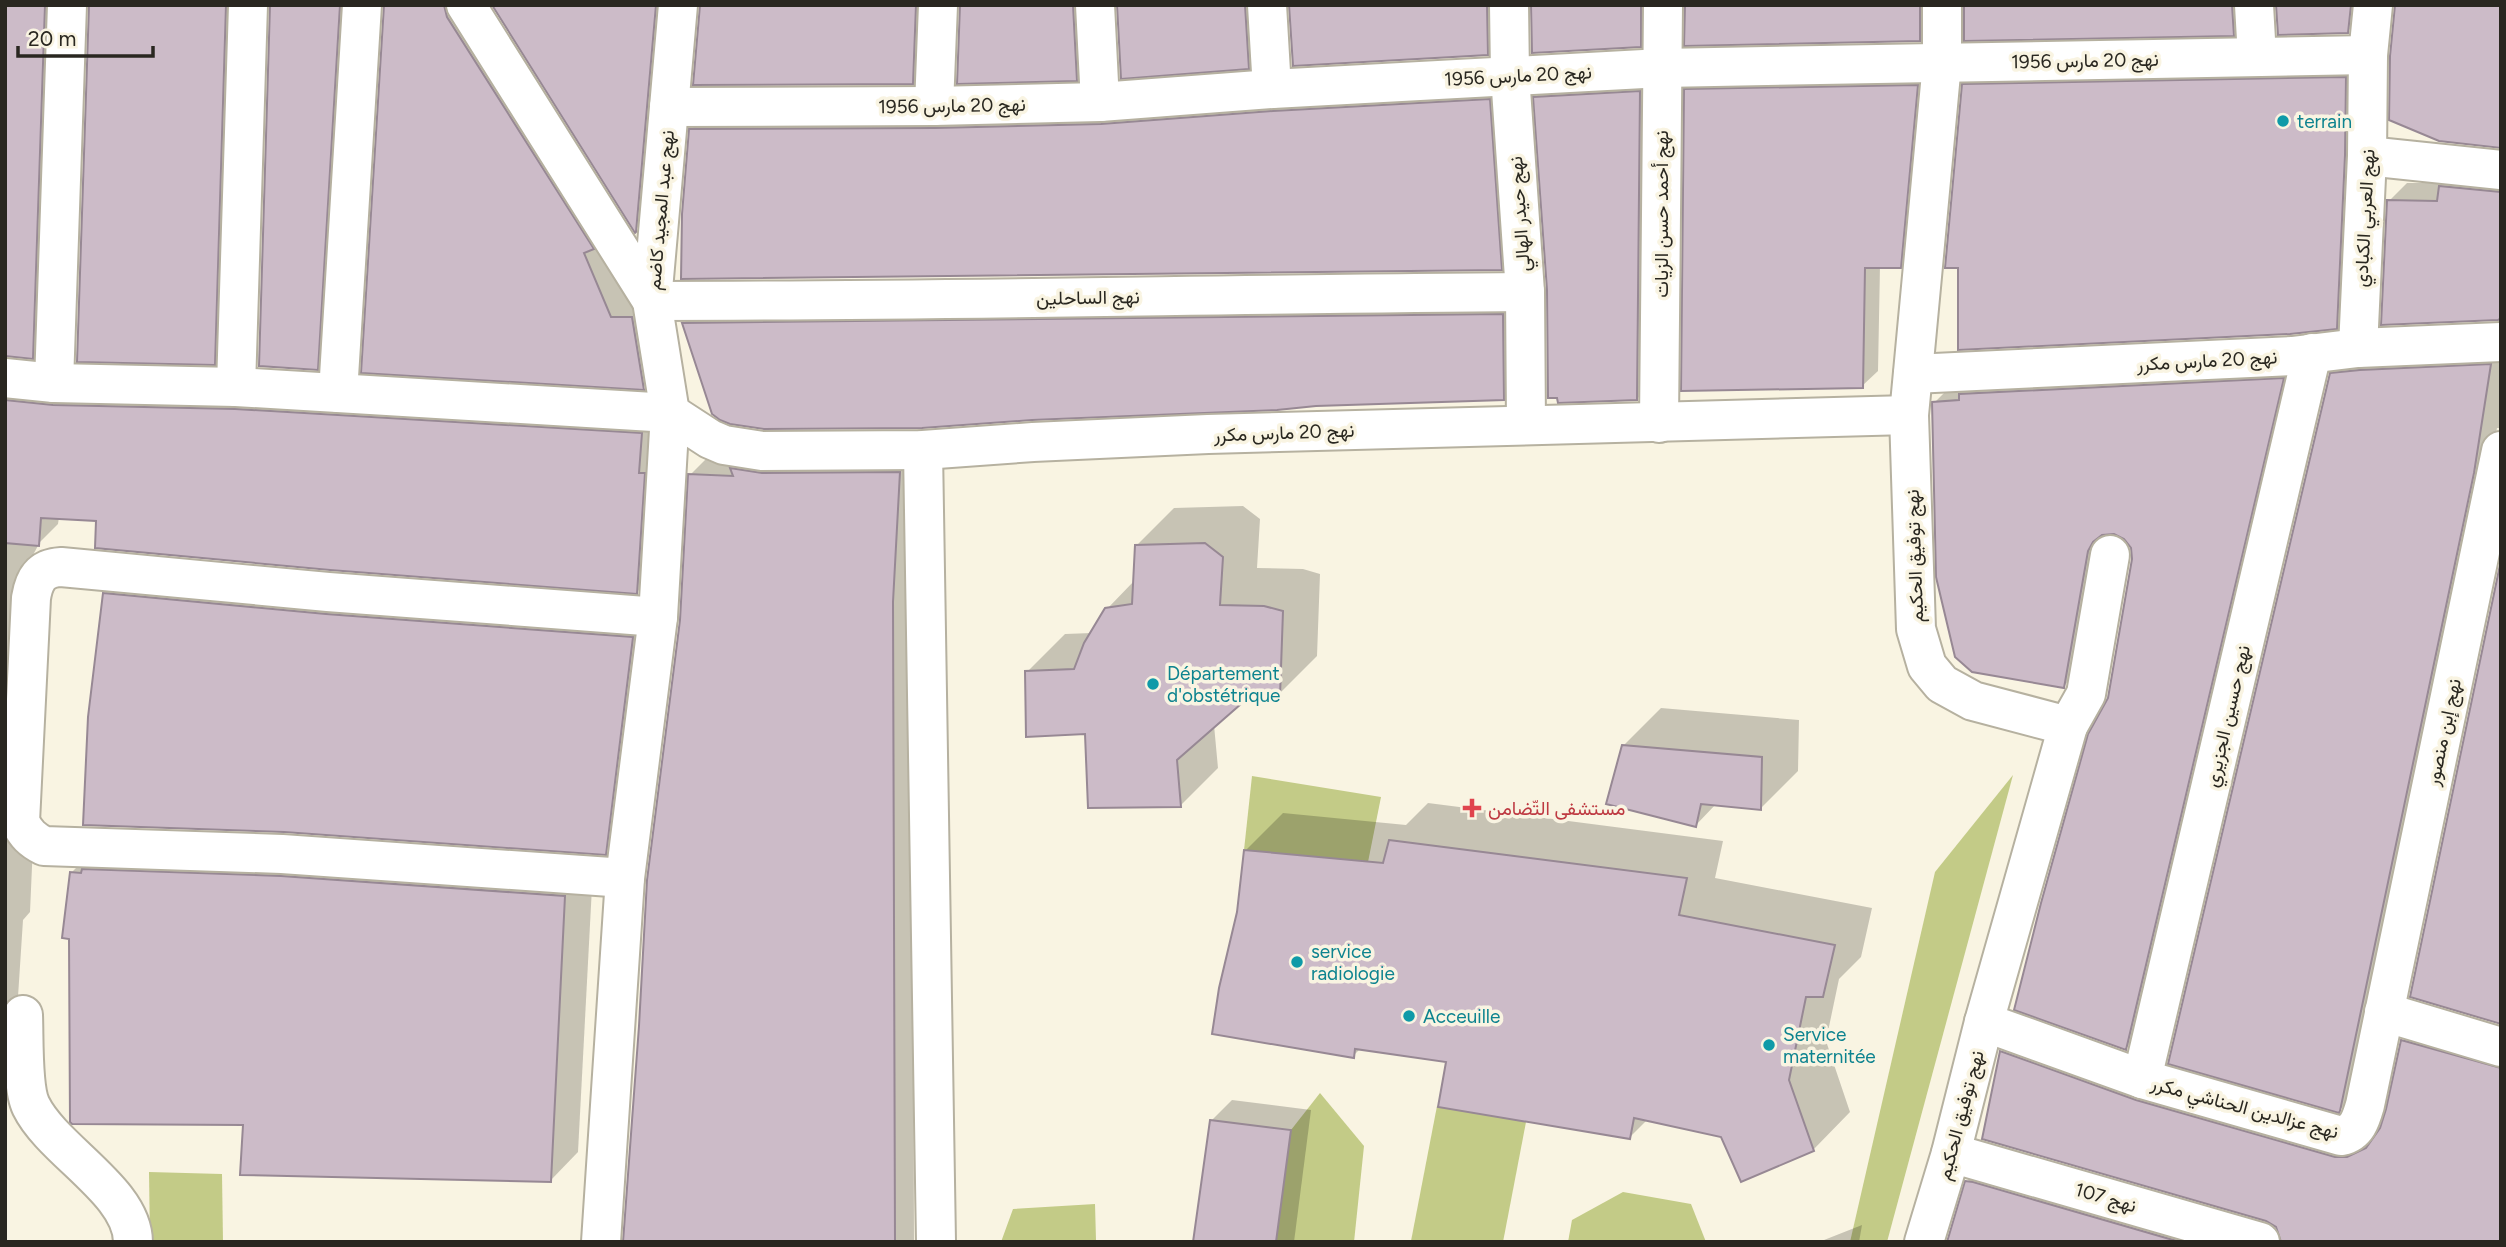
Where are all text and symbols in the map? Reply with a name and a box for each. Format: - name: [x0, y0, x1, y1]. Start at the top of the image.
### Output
- scale bar: [18, 14, 152, 58]
- text: 20 m: [28, 26, 76, 51]
- street label: نهج 20 مارس 1956: [2011, 48, 2159, 75]
- street label: نهج 20 مارس 1956: [1444, 60, 1592, 93]
- street label: نهج 20 مارس 1956: [878, 93, 1026, 120]
- place label: terrain: [2297, 110, 2352, 133]
- marker: terrain: [2275, 113, 2291, 129]
- street label: نهج عبد المجيد كاضم: [642, 129, 681, 291]
- street label: نهج أحمد حسن الزيات: [1650, 130, 1675, 298]
- street label: نهج العربي الكبادي: [2349, 148, 2384, 288]
- street label: نهج حيدر الهالي: [1504, 155, 1539, 272]
- street label: نهج الساحلين: [1036, 285, 1140, 312]
- street label: نهج 20 مارس مكرر: [2135, 345, 2278, 378]
- street label: نهج 20 مارس مكرر: [1212, 419, 1355, 448]
- street label: نهج توفيق الحكيم: [1901, 489, 1930, 623]
- street label: نهج حسين الجزيري: [2200, 643, 2259, 790]
- place label: Département d'obstétrique: [1167, 662, 1280, 707]
- marker: Département d'obstétrique: [1145, 676, 1161, 692]
- street label: نهج إبن منصور: [2421, 676, 2468, 789]
- place label: مستشفى التّضامن: [1488, 797, 1625, 820]
- marker: مستشفى التّضامن: [1462, 798, 1482, 818]
- place label: service radiologie: [1311, 940, 1395, 985]
- marker: service radiologie: [1289, 954, 1305, 970]
- place label: Acceuille: [1423, 1005, 1500, 1028]
- marker: Acceuille: [1401, 1008, 1417, 1024]
- place label: Service maternitée: [1783, 1023, 1876, 1068]
- marker: Service maternitée: [1761, 1037, 1777, 1053]
- street label: نهج توفيق الحكيم: [1932, 1048, 1991, 1183]
- street label: نهج عزالدين الحناشي مكرر: [2147, 1071, 2341, 1147]
- street label: نهج 107: [2072, 1178, 2139, 1219]

